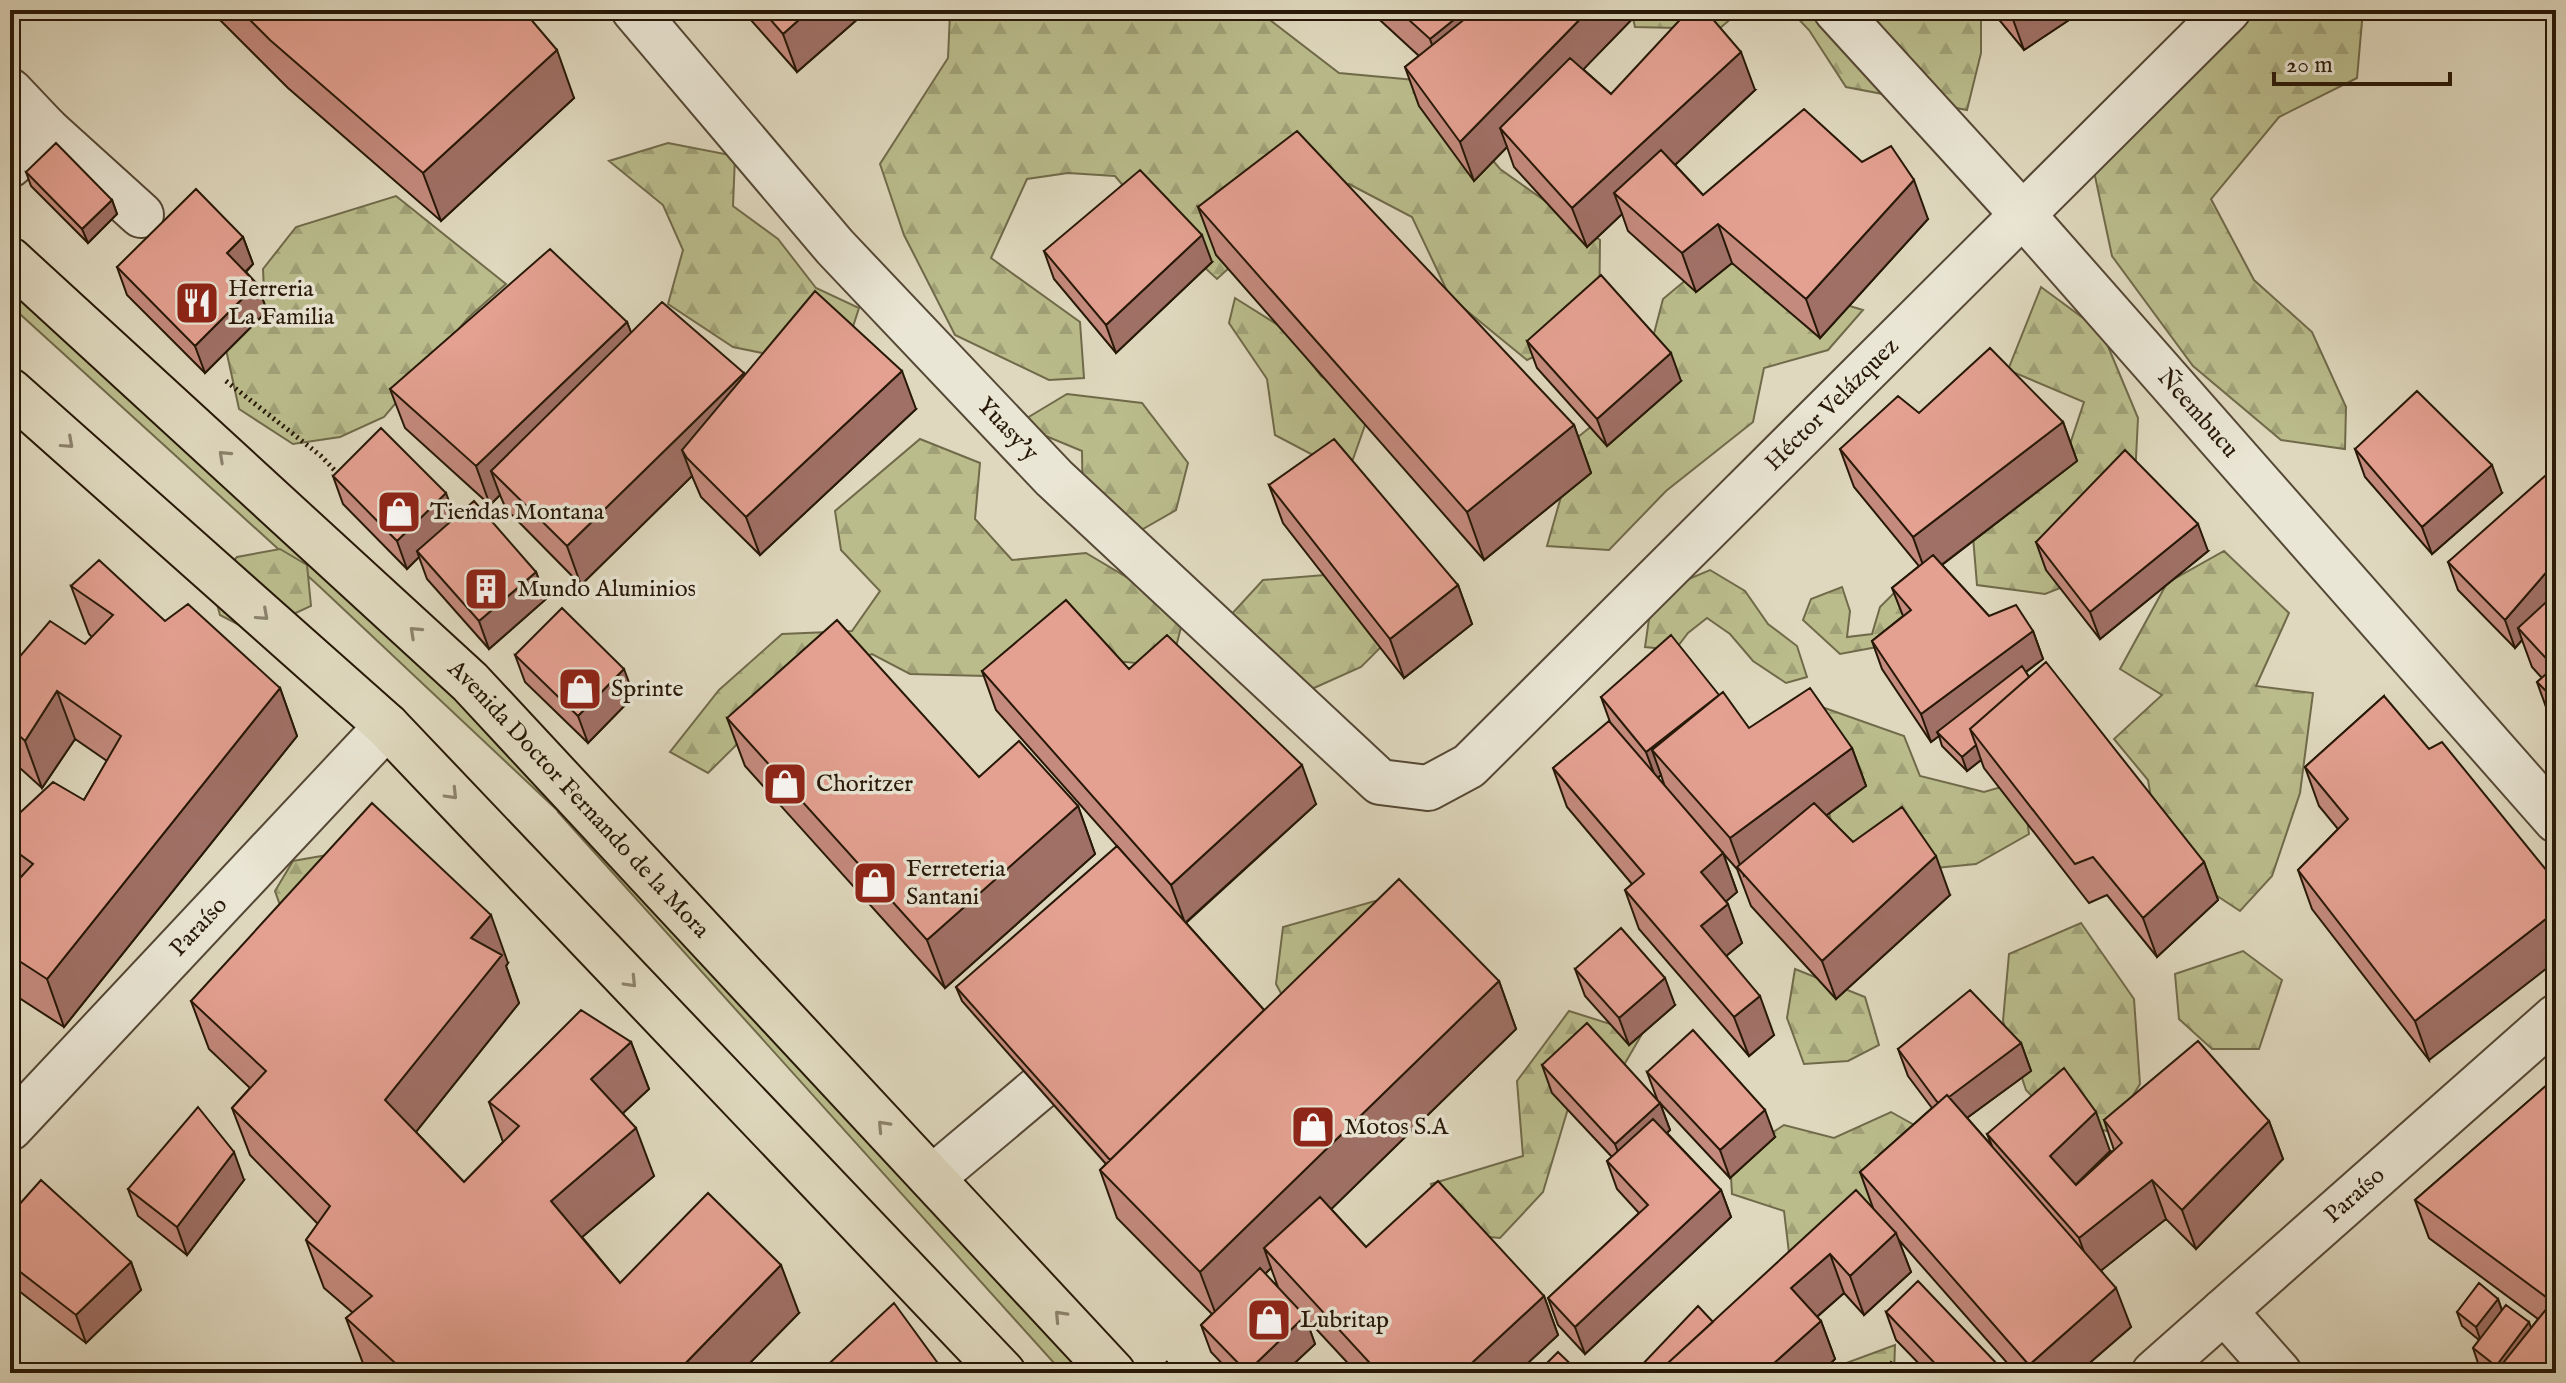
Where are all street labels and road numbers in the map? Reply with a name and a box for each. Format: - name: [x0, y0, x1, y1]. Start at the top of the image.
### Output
- street label: Héctor Velázquez: [1758, 331, 1906, 478]
- street label: Ñeembucu: [2150, 363, 2245, 464]
- street label: Yuasy'y: [970, 391, 1046, 468]
- street label: Avenida Doctor Fernando de la Mora: [440, 653, 717, 945]
- street label: Paraíso: [163, 890, 234, 963]
- street label: Paraíso: [2318, 1160, 2392, 1230]

